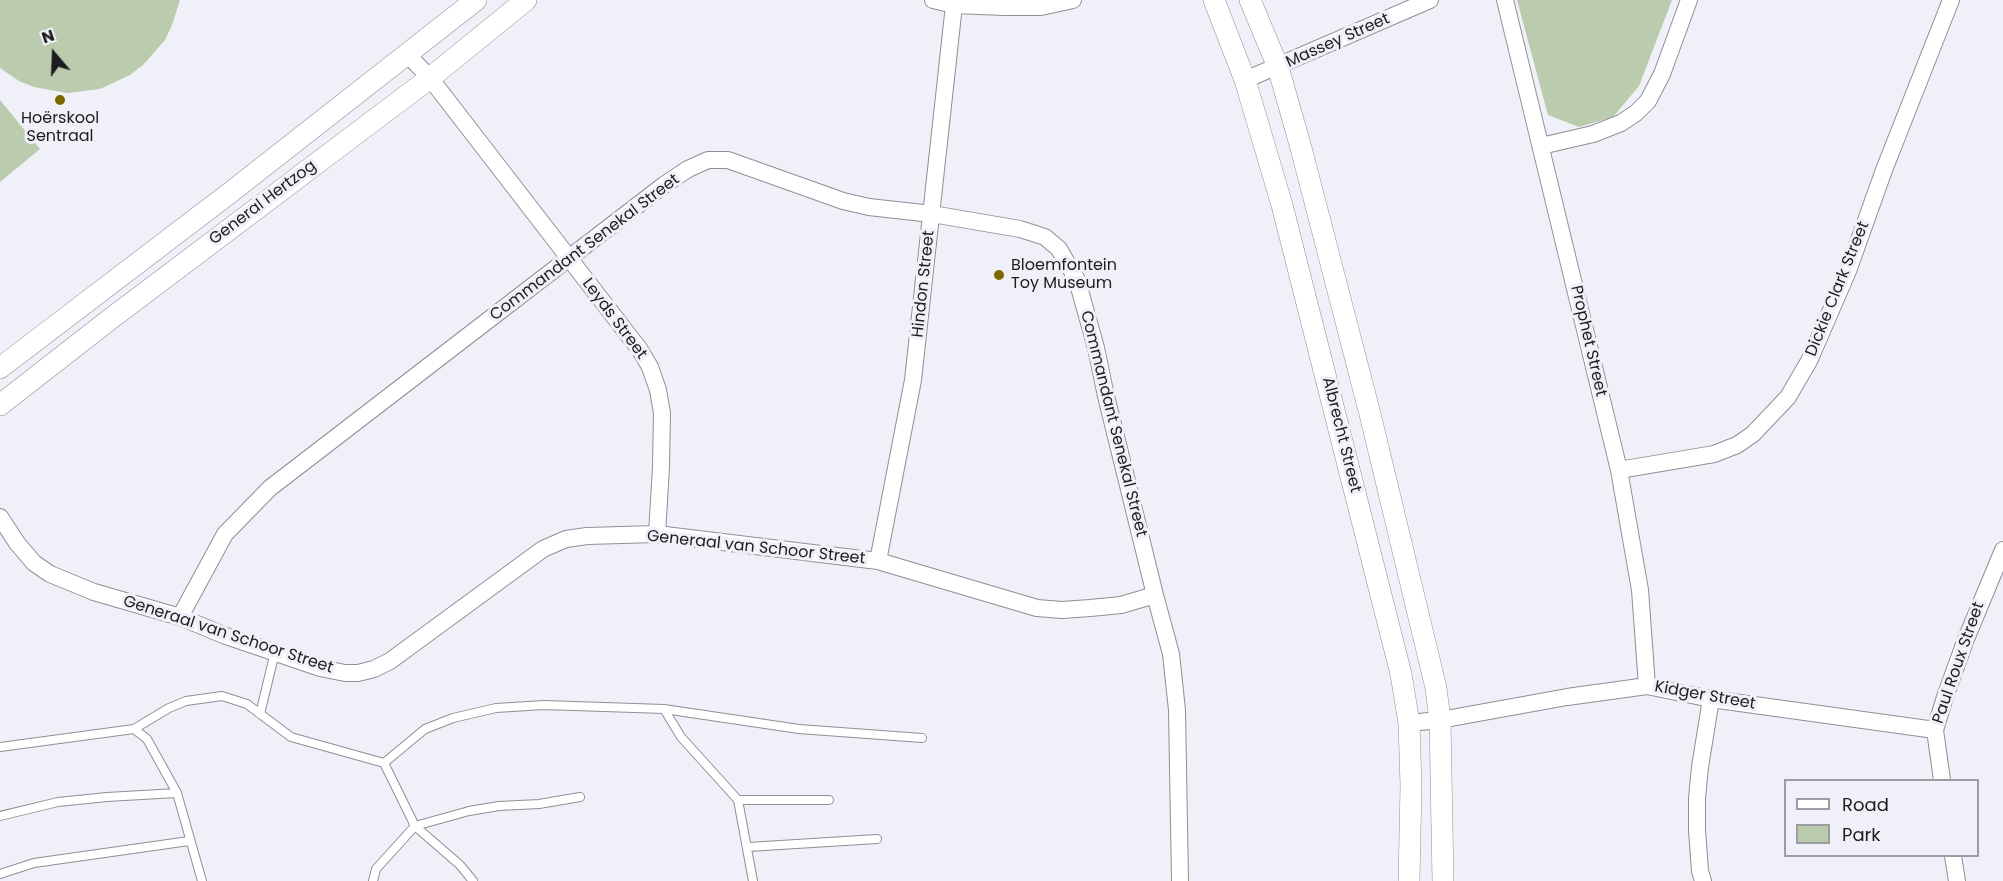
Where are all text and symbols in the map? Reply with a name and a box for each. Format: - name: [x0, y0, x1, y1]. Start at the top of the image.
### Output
- street label: Massey Street: [1283, 10, 1393, 72]
- north arrow: [24, 24, 84, 84]
- text: N: [39, 24, 57, 49]
- marker: Hoërskool Sentraal: [53, 93, 67, 107]
- place label: Hoërskool Sentraal: [21, 109, 99, 147]
- street label: General Hertzog: [206, 157, 320, 249]
- street label: Commandant Senekal Street: [487, 170, 683, 326]
- street label: Dickie Clark Street: [1802, 219, 1874, 359]
- street label: Hindon Street: [909, 229, 939, 339]
- place label: Bloemfontein Toy Museum: [1011, 256, 1117, 294]
- marker: Bloemfontein Toy Museum: [992, 268, 1006, 282]
- street label: Leyds Street: [577, 275, 651, 363]
- street label: Prophet Street: [1566, 284, 1610, 398]
- street label: Commandant Senekal Street: [1076, 309, 1150, 539]
- street label: Albrecht Street: [1317, 375, 1365, 495]
- street label: Generaal van Schoor Street: [646, 527, 866, 569]
- street label: Generaal van Schoor Street: [121, 592, 335, 678]
- street label: Paul Roux Street: [1929, 600, 1989, 726]
- street label: Kidger Street: [1653, 678, 1757, 714]
- legend: [1784, 779, 1979, 857]
- text: Road: [1842, 792, 1889, 817]
- text: Park: [1842, 822, 1881, 847]

